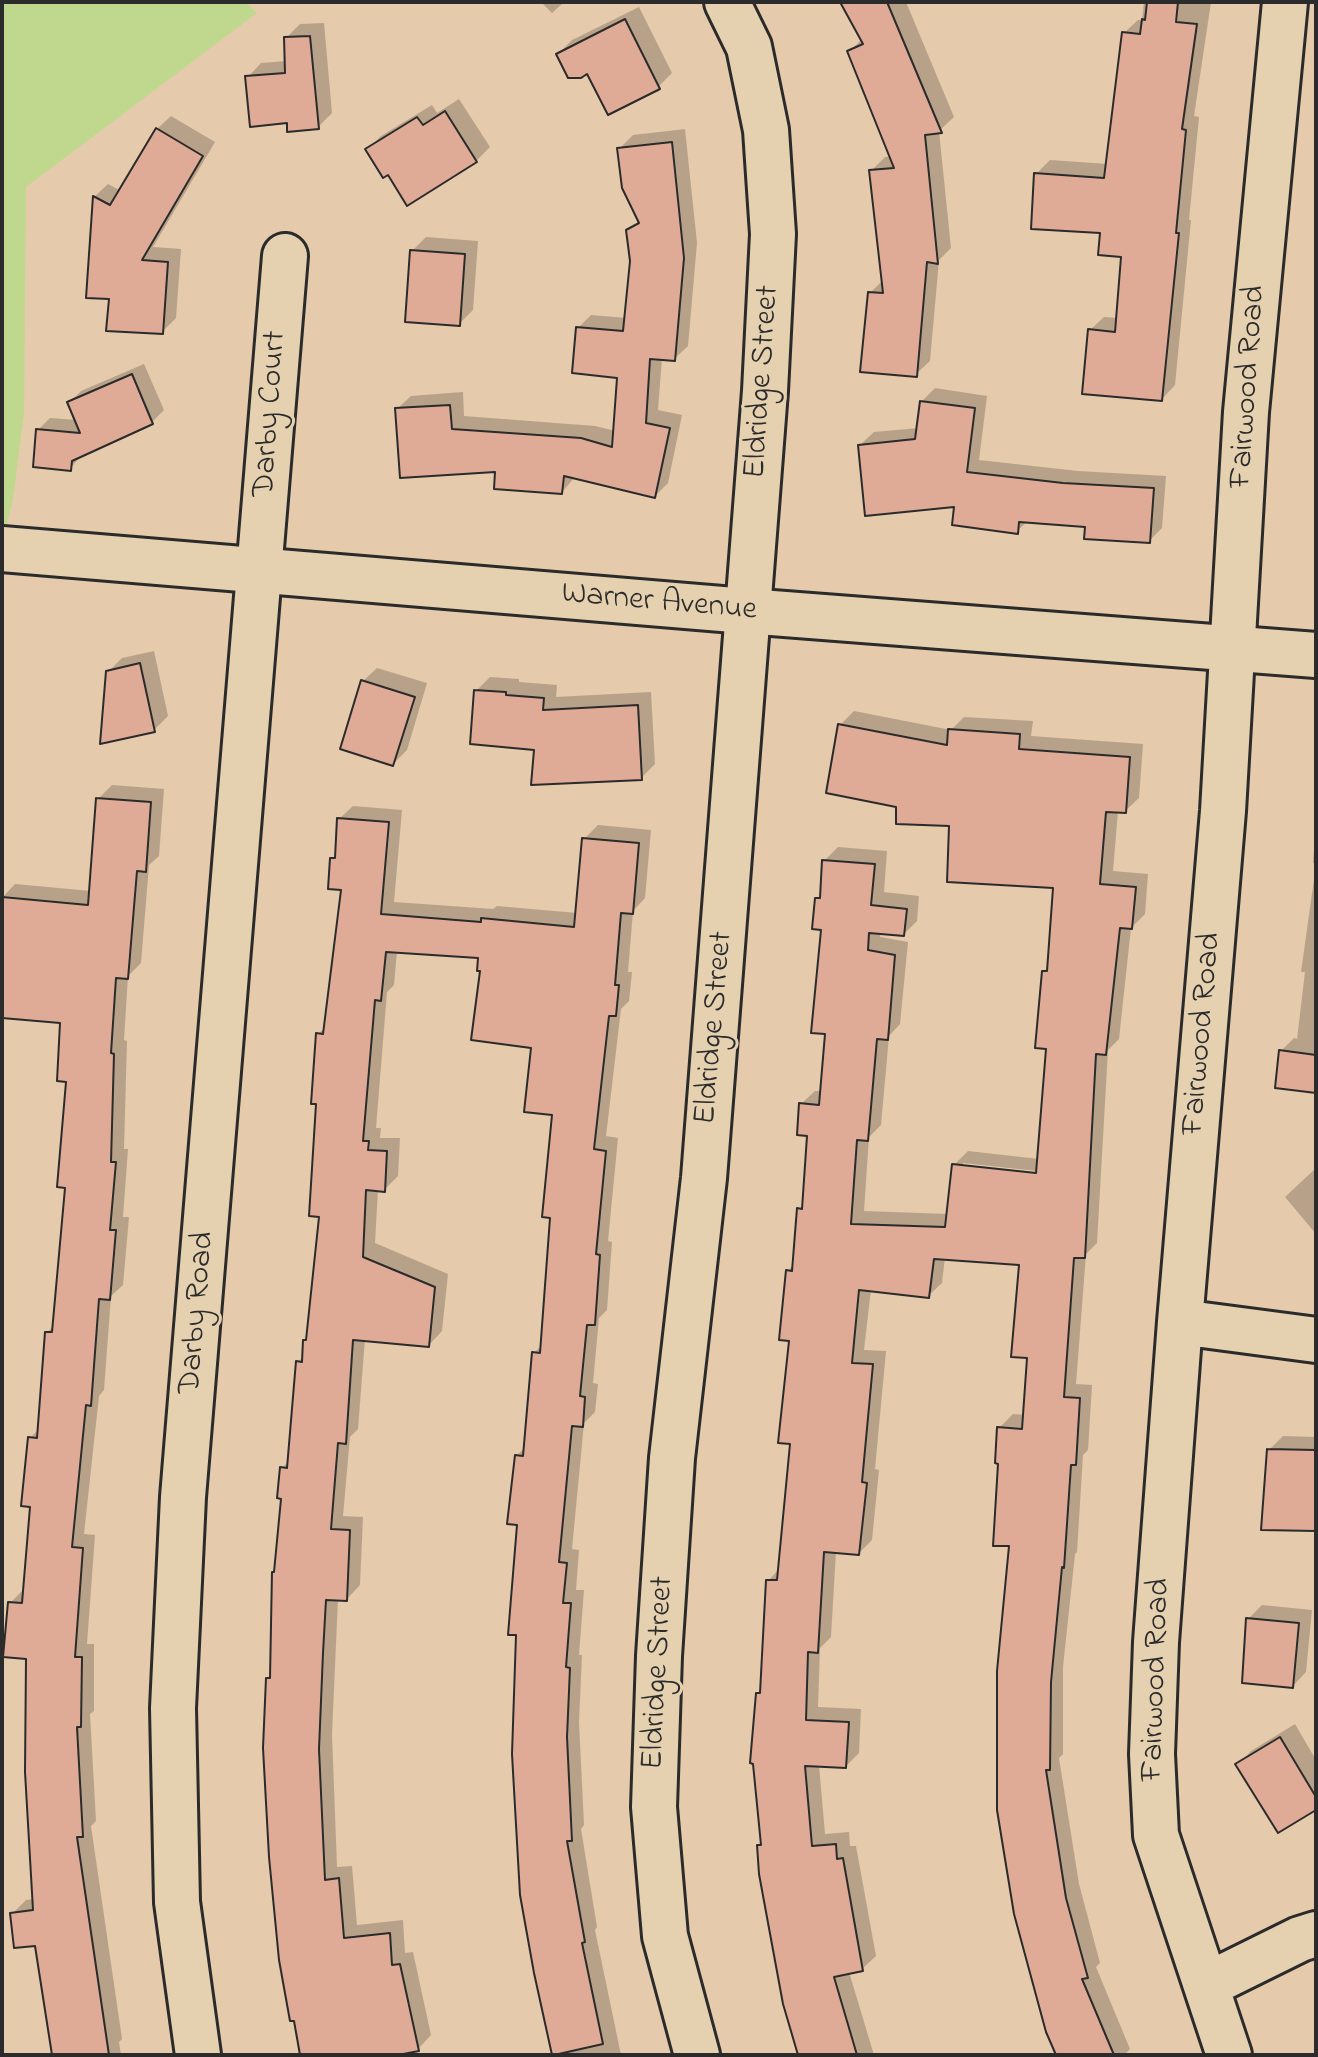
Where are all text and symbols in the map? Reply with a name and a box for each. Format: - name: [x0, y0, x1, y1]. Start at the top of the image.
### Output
- street label: Eldridge Street: [738, 284, 790, 480]
- street label: Fairwood Road: [1224, 284, 1276, 490]
- street label: Darby Court: [247, 330, 297, 498]
- street label: Warner Avenue: [560, 576, 758, 632]
- street label: Eldridge Street: [688, 930, 744, 1126]
- street label: Fairwood Road: [1176, 931, 1232, 1137]
- street label: Darby Road: [173, 1230, 225, 1396]
- street label: Eldridge Street: [636, 1575, 684, 1771]
- street label: Fairwood Road: [1135, 1578, 1181, 1782]

